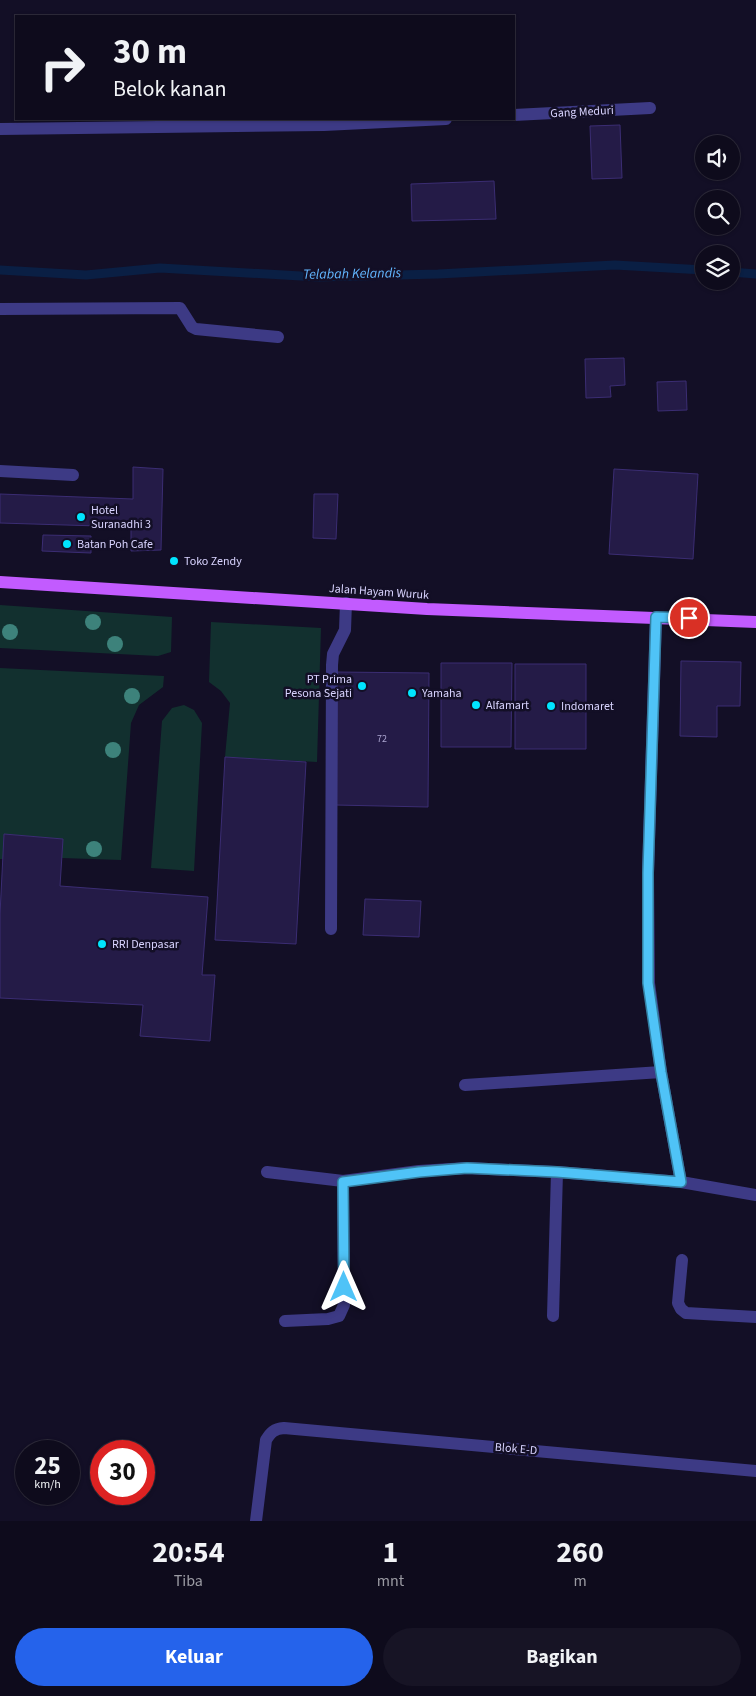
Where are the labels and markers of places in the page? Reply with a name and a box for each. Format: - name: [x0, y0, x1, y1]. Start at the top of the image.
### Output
- place label: Hotel Suranadhi 3: [91, 502, 151, 533]
- marker: Hotel Suranadhi 3: [75, 511, 87, 523]
- place label: Batan Poh Cafe: [77, 536, 153, 553]
- marker: Batan Poh Cafe: [61, 538, 73, 550]
- place label: Toko Zendy: [184, 553, 242, 570]
- marker: Toko Zendy: [168, 555, 180, 567]
- pin: [668, 597, 710, 639]
- place label: PT Prima Pesona Sejati: [285, 671, 352, 702]
- marker: PT Prima Pesona Sejati: [356, 680, 368, 692]
- place label: Yamaha: [421, 685, 462, 702]
- marker: Yamaha: [406, 687, 418, 699]
- place label: Alfamart: [486, 697, 529, 714]
- place label: Indomaret: [561, 698, 614, 715]
- marker: Alfamart: [470, 699, 482, 711]
- marker: Indomaret: [545, 700, 557, 712]
- place label: RRI Denpasar: [112, 936, 180, 953]
- marker: RRI Denpasar: [96, 938, 108, 950]

